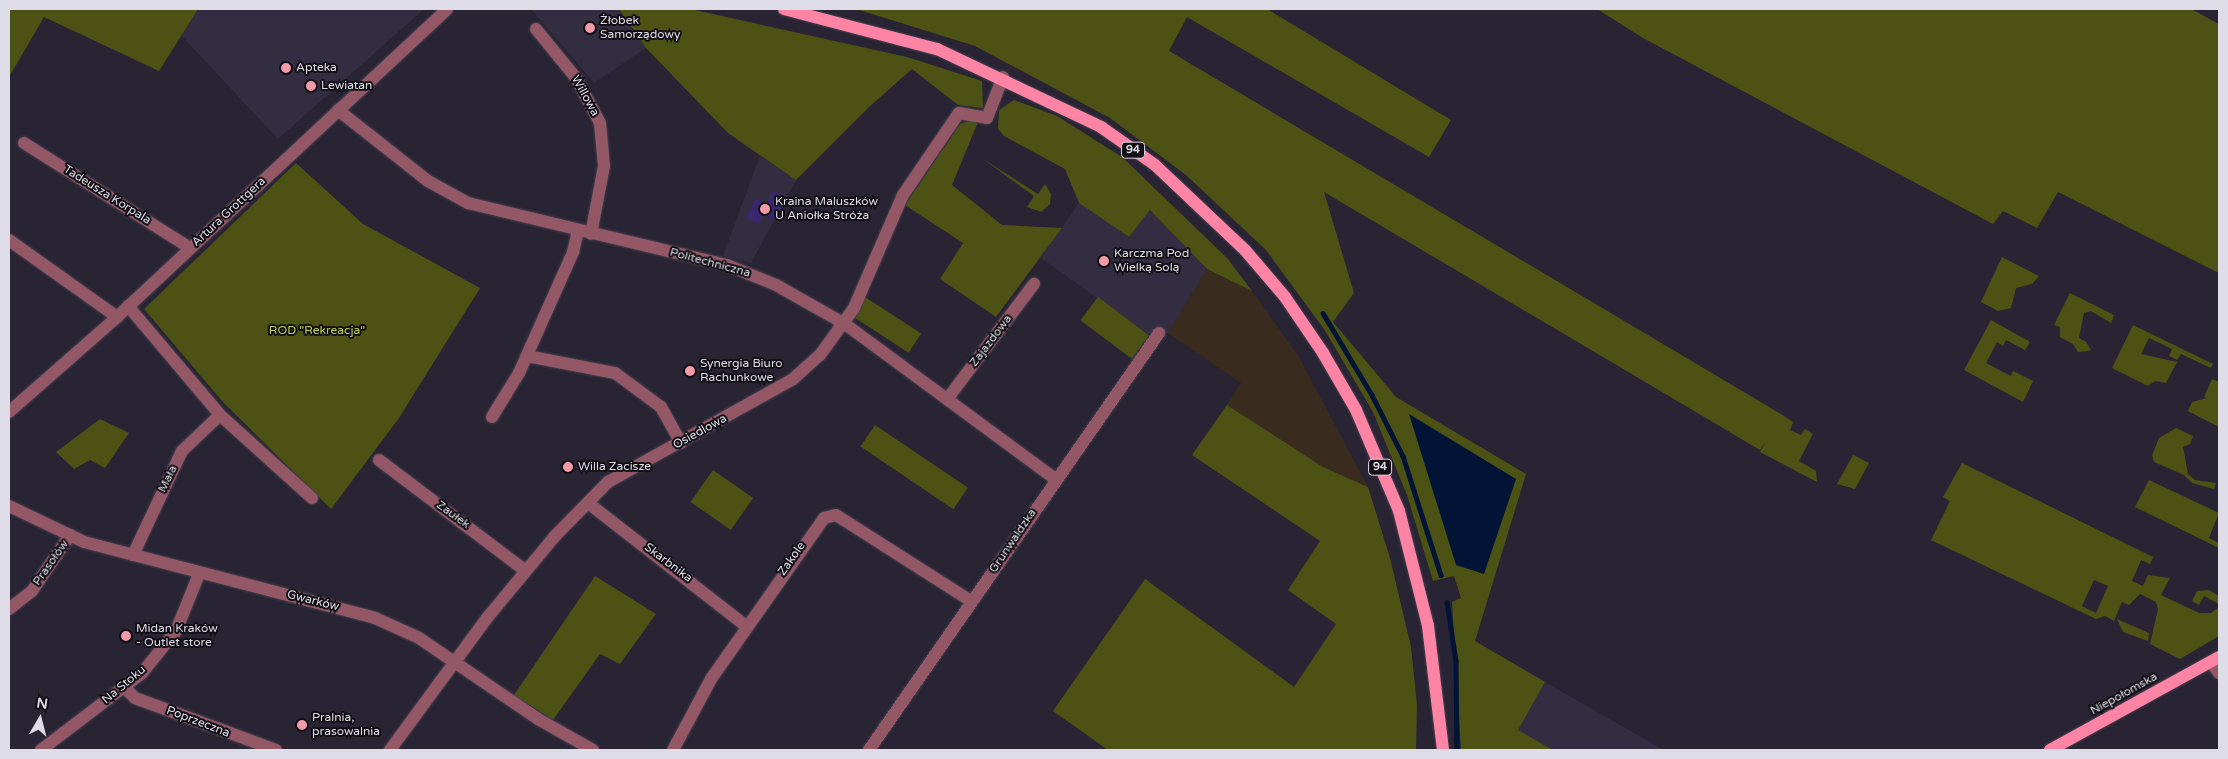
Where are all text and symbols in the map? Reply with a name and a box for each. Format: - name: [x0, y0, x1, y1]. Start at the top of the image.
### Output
- place label: Żłobek Samorządowy: [600, 14, 680, 42]
- marker: Żłobek Samorządowy: [584, 22, 596, 34]
- place label: Apteka: [296, 61, 337, 75]
- marker: Apteka: [280, 62, 292, 74]
- street label: Willowa: [568, 73, 602, 119]
- place label: Lewiatan: [321, 79, 372, 93]
- marker: Lewiatan: [305, 80, 317, 92]
- road number: 94: [1120, 142, 1146, 158]
- street label: Tadeusza Korpala: [61, 162, 153, 228]
- street label: Artura Grottgera: [189, 174, 269, 250]
- place label: Kraina Maluszków U Aniołka Stróża: [775, 195, 878, 223]
- marker: Kraina Maluszków U Aniołka Stróża: [759, 203, 771, 215]
- street label: Politechniczna: [668, 245, 752, 281]
- place label: Karczma Pod Wielką Solą: [1114, 247, 1189, 275]
- marker: Karczma Pod Wielką Solą: [1098, 255, 1110, 267]
- street label: Zajazdowa: [967, 312, 1015, 370]
- park label: ROD "Rekreacja": [269, 324, 365, 338]
- place label: Synergia Biuro Rachunkowe: [700, 357, 783, 385]
- marker: Synergia Biuro Rachunkowe: [684, 365, 696, 377]
- street label: Osiedlowa: [671, 411, 729, 453]
- road number: 94: [1368, 458, 1392, 476]
- place label: Willa Zacisze: [578, 460, 651, 474]
- marker: Willa Zacisze: [562, 461, 574, 473]
- street label: Mała: [155, 463, 181, 495]
- street label: Zaułek: [433, 498, 473, 532]
- street label: Grunwaldzka: [986, 506, 1040, 576]
- street label: Prasołów: [30, 537, 72, 589]
- street label: Zakole: [775, 539, 809, 579]
- street label: Skarbnika: [641, 540, 695, 586]
- street label: Gwarków: [286, 588, 340, 614]
- place label: Midan Kraków - Outlet store: [136, 622, 218, 650]
- marker: Midan Kraków - Outlet store: [120, 630, 132, 642]
- street label: Na Stoku: [99, 663, 149, 707]
- street label: Niepołomska: [2088, 670, 2160, 718]
- north arrow: [15, 694, 65, 744]
- text: N: [35, 694, 49, 713]
- street label: Poprzeczna: [164, 703, 232, 741]
- place label: Pralnia, prasowalnia: [312, 711, 380, 739]
- marker: Pralnia, prasowalnia: [296, 719, 308, 731]

